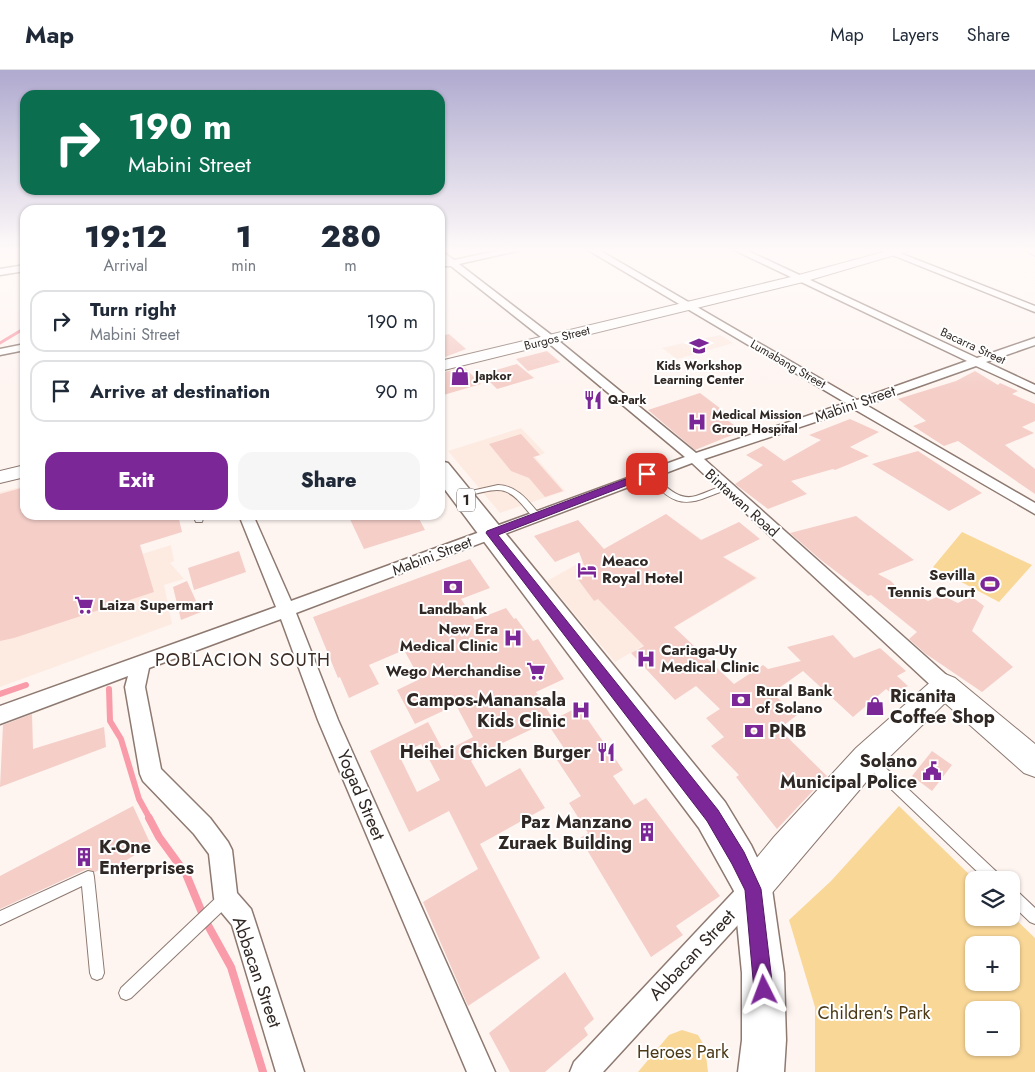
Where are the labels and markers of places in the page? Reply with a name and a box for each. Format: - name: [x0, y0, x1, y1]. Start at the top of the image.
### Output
- school or university icon: Kids Workshop Learning Center: [688, 335, 710, 357]
- place label: Kids Workshop Learning Center: [654, 357, 744, 389]
- shop icon: Japkor: [449, 365, 471, 387]
- place label: Japkor: [473, 367, 512, 385]
- restaurant icon: Q-Park: [582, 389, 604, 411]
- place label: Q-Park: [608, 391, 647, 409]
- place label: Medical Mission Group Hospital: [712, 406, 802, 438]
- hospital icon: Medical Mission Group Hospital: [686, 411, 708, 433]
- pin: [626, 453, 668, 495]
- place label: Meaco Royal Hotel: [602, 550, 683, 589]
- hotel icon: Meaco Royal Hotel: [576, 559, 598, 581]
- place label: Sevilla Tennis Court: [888, 564, 975, 603]
- sports icon: Sevilla Tennis Court: [979, 573, 1001, 595]
- bank icon: Landbank: [442, 576, 464, 598]
- supermarket icon: Laiza Supermart: [73, 594, 95, 616]
- place label: Laiza Supermart: [99, 594, 213, 616]
- place label: Landbank: [419, 598, 488, 620]
- place label: New Era Medical Clinic: [400, 618, 498, 657]
- hospital icon: New Era Medical Clinic: [502, 627, 524, 649]
- place label: Cariaga-Uy Medical Clinic: [661, 639, 759, 678]
- hospital icon: Cariaga-Uy Medical Clinic: [635, 648, 657, 670]
- place label: Wego Merchandise: [386, 660, 521, 682]
- supermarket icon: Wego Merchandise: [525, 660, 547, 682]
- place label: Rural Bank of Solano: [756, 680, 833, 719]
- place label: Ricanita Coffee Shop: [890, 683, 995, 730]
- place label: Campos-Manansala Kids Clinic: [406, 687, 566, 734]
- bank icon: Rural Bank of Solano: [730, 689, 752, 711]
- shop icon: Ricanita Coffee Shop: [864, 695, 886, 717]
- hospital icon: Campos-Manansala Kids Clinic: [570, 699, 592, 721]
- place label: PNB: [769, 718, 807, 744]
- bank icon: PNB: [743, 720, 765, 742]
- place label: Heihei Chicken Burger: [400, 739, 592, 765]
- restaurant icon: Heihei Chicken Burger: [595, 741, 617, 763]
- place label: Solano Municipal Police: [780, 748, 917, 795]
- public building icon: Solano Municipal Police: [921, 760, 943, 782]
- place label: Paz Manzano Zuraek Building: [498, 809, 632, 856]
- building icon: Paz Manzano Zuraek Building: [636, 821, 658, 843]
- place label: K-One Enterprises: [99, 834, 194, 881]
- building icon: K-One Enterprises: [73, 846, 95, 868]

